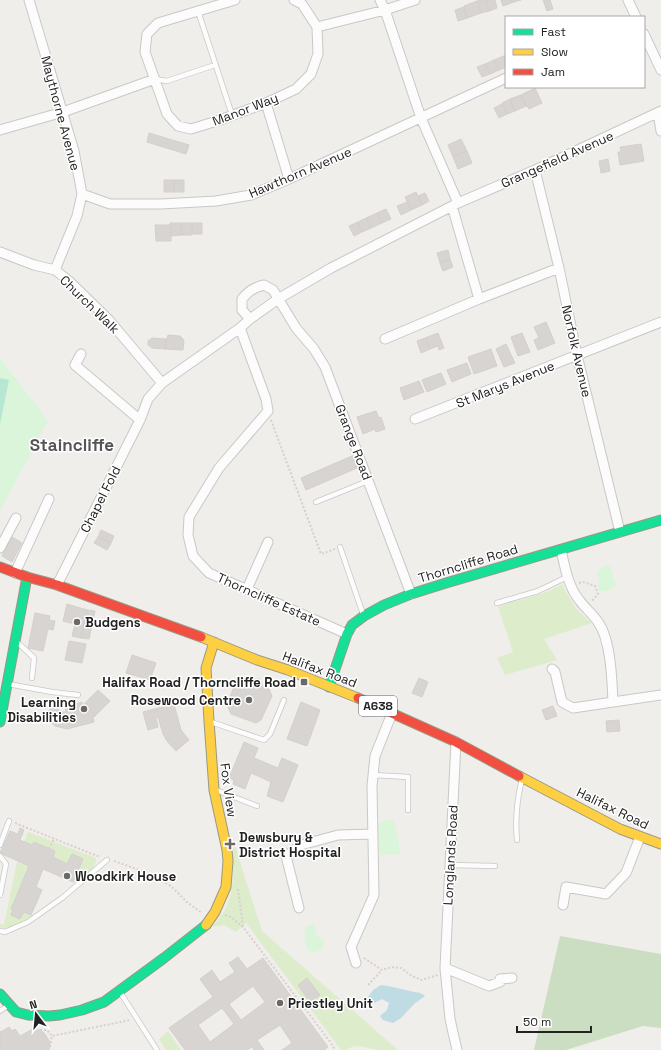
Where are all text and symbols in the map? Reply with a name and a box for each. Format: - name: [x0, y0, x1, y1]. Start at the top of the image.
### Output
- legend: [505, 16, 645, 88]
- text: Fast: [541, 24, 566, 40]
- text: Slow: [541, 44, 568, 60]
- street label: Maythorne Avenue: [37, 54, 84, 172]
- text: Jam: [541, 64, 565, 80]
- street label: Manor Way: [210, 89, 281, 130]
- street label: Grangefield Avenue: [498, 127, 616, 192]
- street label: Hawthorn Avenue: [246, 143, 354, 202]
- street label: Church Walk: [56, 272, 123, 337]
- street label: Norfolk Avenue: [558, 303, 595, 399]
- street label: St Marys Avenue: [453, 357, 557, 412]
- street label: Grange Road: [331, 402, 376, 483]
- district label: Staincliffe: [30, 434, 114, 456]
- street label: Chapel Fold: [76, 463, 125, 536]
- street label: Thorncliffe Road: [416, 540, 520, 587]
- street label: Thorncliffe Estate: [214, 569, 323, 630]
- place label: Budgens: [85, 614, 141, 631]
- marker: Budgens: [72, 617, 82, 627]
- street label: Halifax Road: [280, 647, 359, 691]
- place label: Halifax Road / Thorncliffe Road: [102, 674, 296, 691]
- marker: Halifax Road / Thorncliffe Road: [299, 677, 309, 687]
- place label: Rosewood Centre: [131, 692, 241, 709]
- place label: Learning Disabilities: [7, 694, 76, 726]
- marker: Rosewood Centre: [244, 695, 254, 705]
- road number: A638: [359, 696, 397, 716]
- marker: Learning Disabilities: [79, 704, 89, 714]
- street label: Fox View: [216, 762, 241, 818]
- street label: Halifax Road: [574, 784, 652, 833]
- street label: Longlands Road: [439, 804, 462, 906]
- place label: Dewsbury & District Hospital: [239, 829, 341, 861]
- marker: Dewsbury & District Hospital: [224, 838, 236, 850]
- place label: Woodkirk House: [75, 868, 176, 885]
- marker: Woodkirk House: [62, 871, 72, 881]
- north arrow: [16, 994, 56, 1034]
- place label: Priestley Unit: [288, 995, 373, 1012]
- text: N: [28, 997, 39, 1012]
- marker: Priestley Unit: [275, 998, 285, 1008]
- scale bar: [517, 1008, 591, 1034]
- text: 50 m: [523, 1014, 551, 1030]

